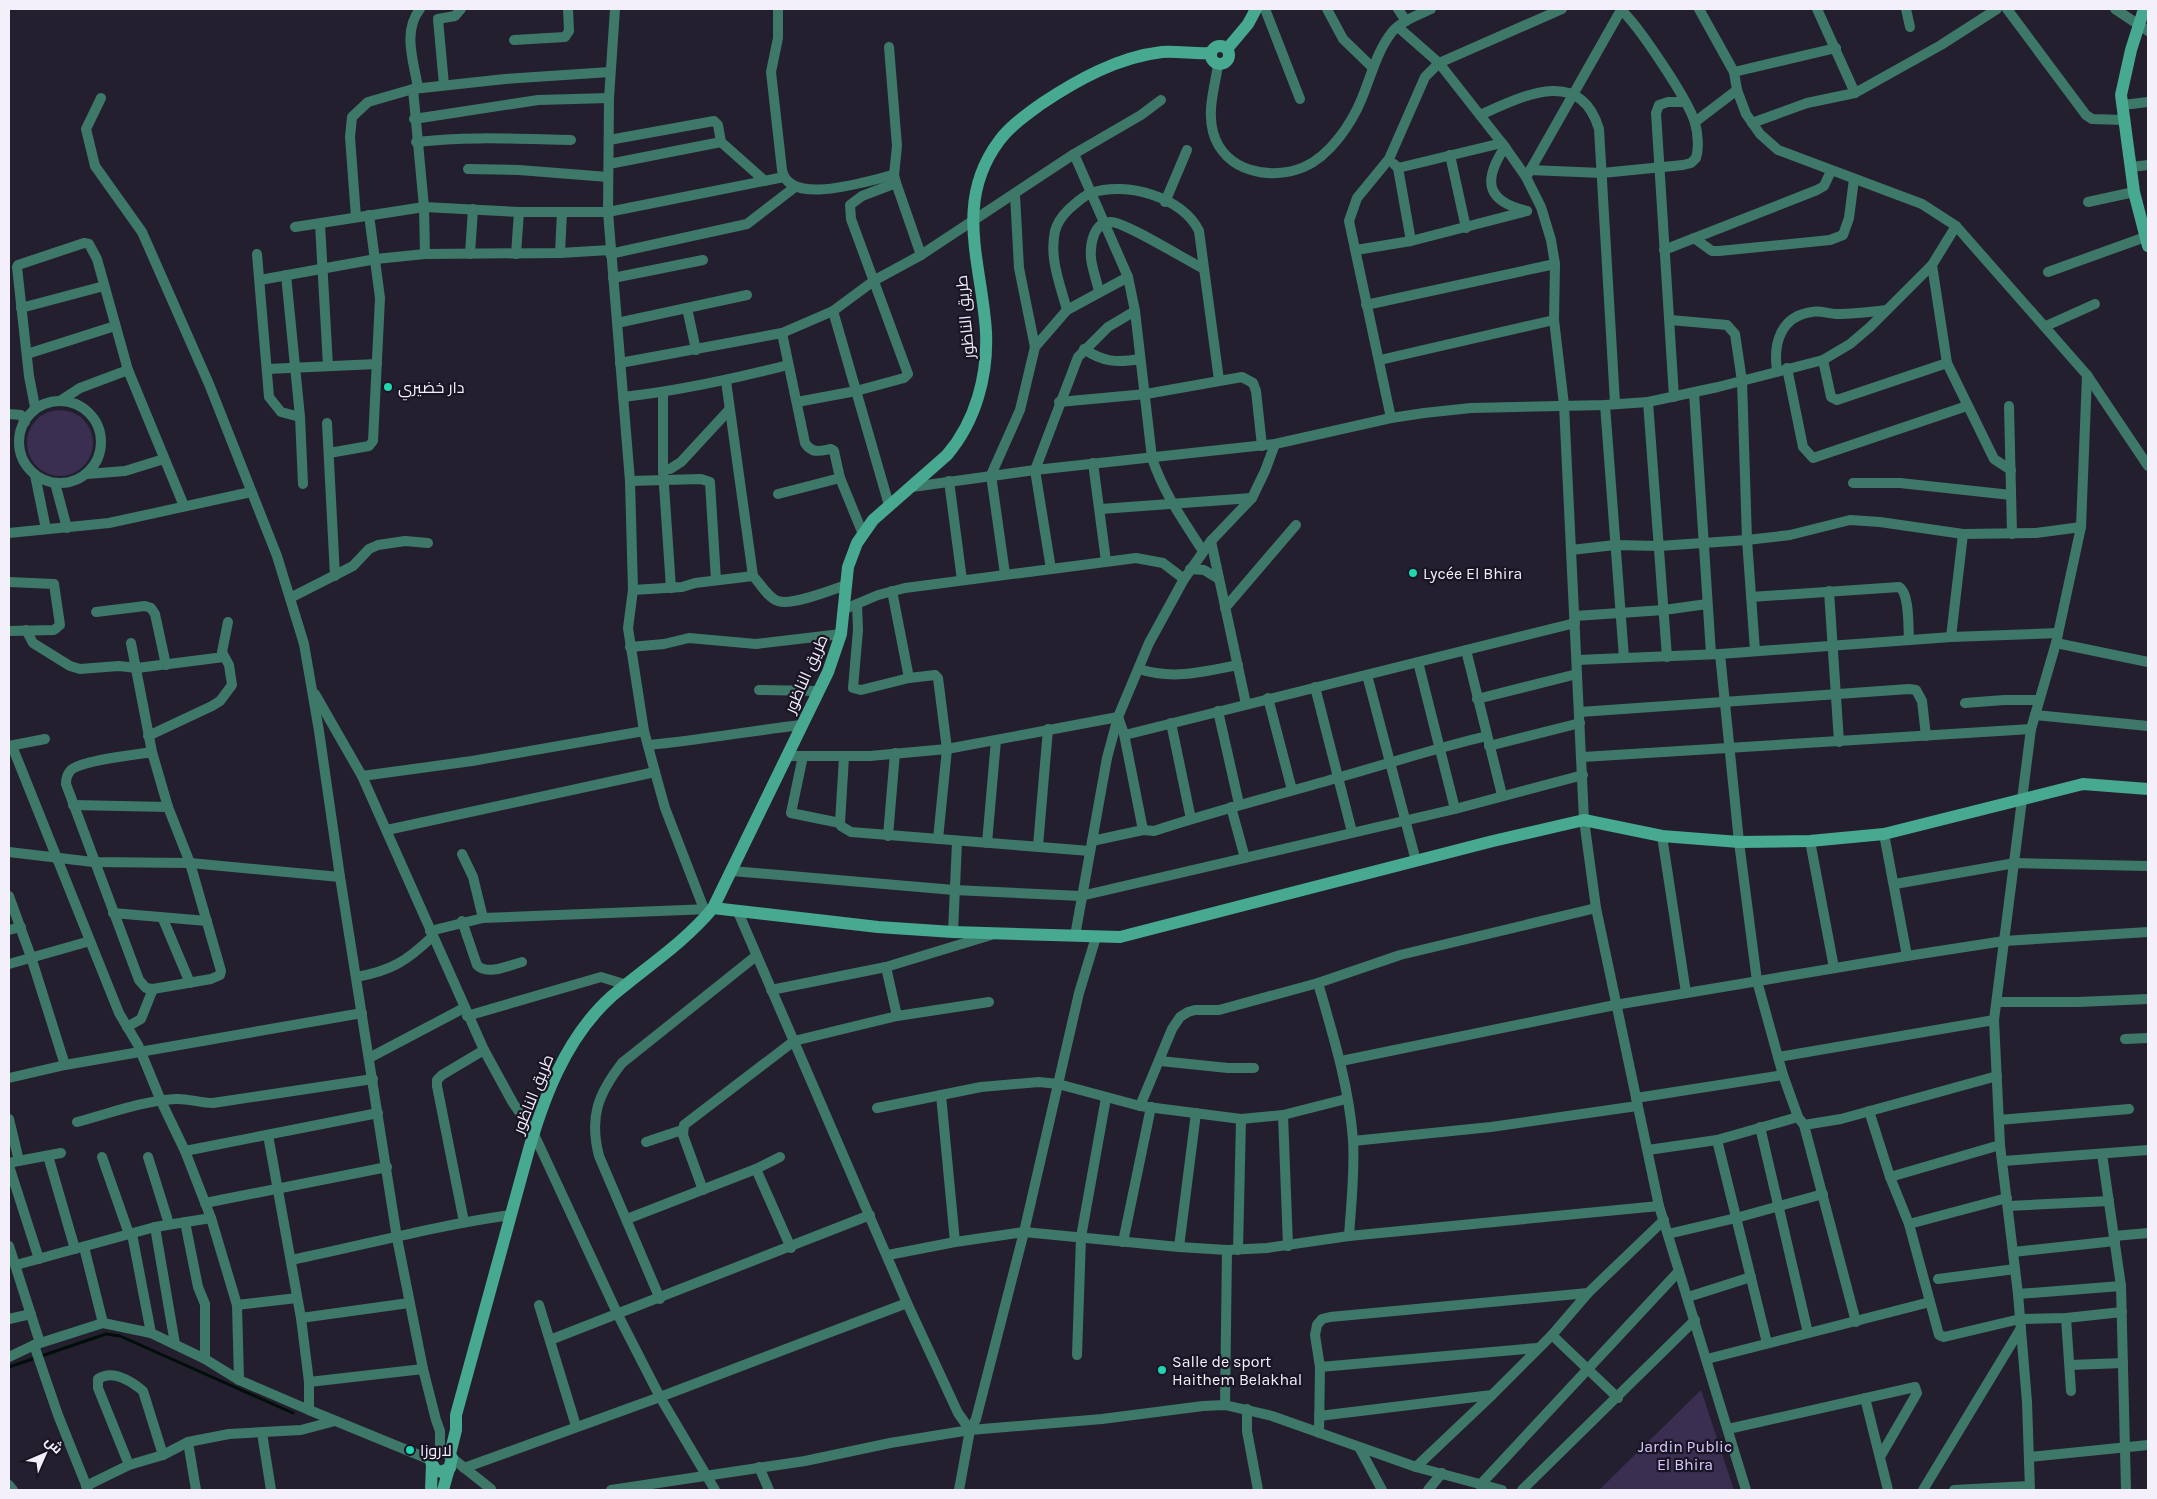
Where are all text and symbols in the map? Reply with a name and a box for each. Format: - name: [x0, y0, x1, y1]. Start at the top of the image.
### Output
- street label: طريق الناظور: [952, 274, 979, 361]
- place label: دار خضيري: [398, 378, 464, 401]
- marker: دار خضيري: [382, 381, 394, 393]
- place label: Lycée El Bhira: [1423, 564, 1522, 583]
- marker: Lycée El Bhira: [1407, 567, 1419, 579]
- street label: طريق الناظور: [780, 632, 833, 717]
- street label: طريق الناظور: [508, 1052, 558, 1138]
- place label: Salle de sport Haithem Belakhal: [1172, 1352, 1302, 1389]
- marker: Salle de sport Haithem Belakhal: [1156, 1364, 1168, 1376]
- north arrow: [20, 1429, 70, 1479]
- text: ش: [41, 1433, 66, 1458]
- park label: Jardin Public El Bhira: [1638, 1437, 1732, 1474]
- place label: لاروزا: [420, 1441, 452, 1460]
- marker: لاروزا: [404, 1444, 416, 1456]

